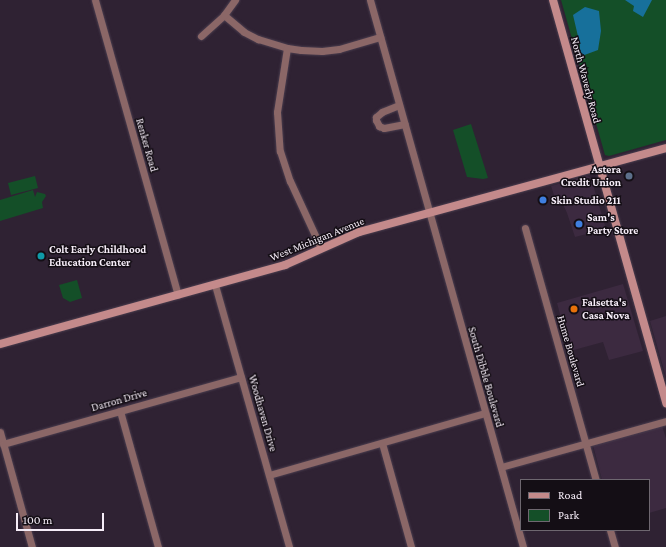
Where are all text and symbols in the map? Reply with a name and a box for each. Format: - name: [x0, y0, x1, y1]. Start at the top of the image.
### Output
- street label: North Waverly Road: [568, 35, 604, 125]
- street label: Renker Road: [133, 117, 161, 173]
- place label: Astera Credit Union: [561, 163, 621, 189]
- marker: Astera Credit Union: [624, 171, 634, 181]
- place label: Skin Studio 211: [551, 193, 621, 207]
- marker: Skin Studio 211: [538, 195, 548, 205]
- place label: Sam's Party Store: [587, 211, 638, 237]
- street label: West Michigan Avenue: [268, 214, 366, 264]
- marker: Sam's Party Store: [574, 219, 584, 229]
- place label: Colt Early Childhood Education Center: [49, 243, 146, 269]
- marker: Colt Early Childhood Education Center: [36, 251, 46, 261]
- place label: Falsetta's Casa Nova: [582, 296, 630, 322]
- marker: Falsetta's Casa Nova: [569, 304, 579, 314]
- street label: Hume Boulevard: [555, 314, 587, 388]
- street label: South Dibble Boulevard: [465, 325, 507, 429]
- street label: Woodhaven Drive: [246, 373, 280, 453]
- street label: Darron Drive: [90, 386, 148, 414]
- legend: [520, 479, 650, 531]
- text: Road: [558, 488, 582, 502]
- scale bar: [18, 505, 106, 531]
- text: Park: [558, 508, 579, 522]
- text: 100 m: [23, 513, 52, 527]

